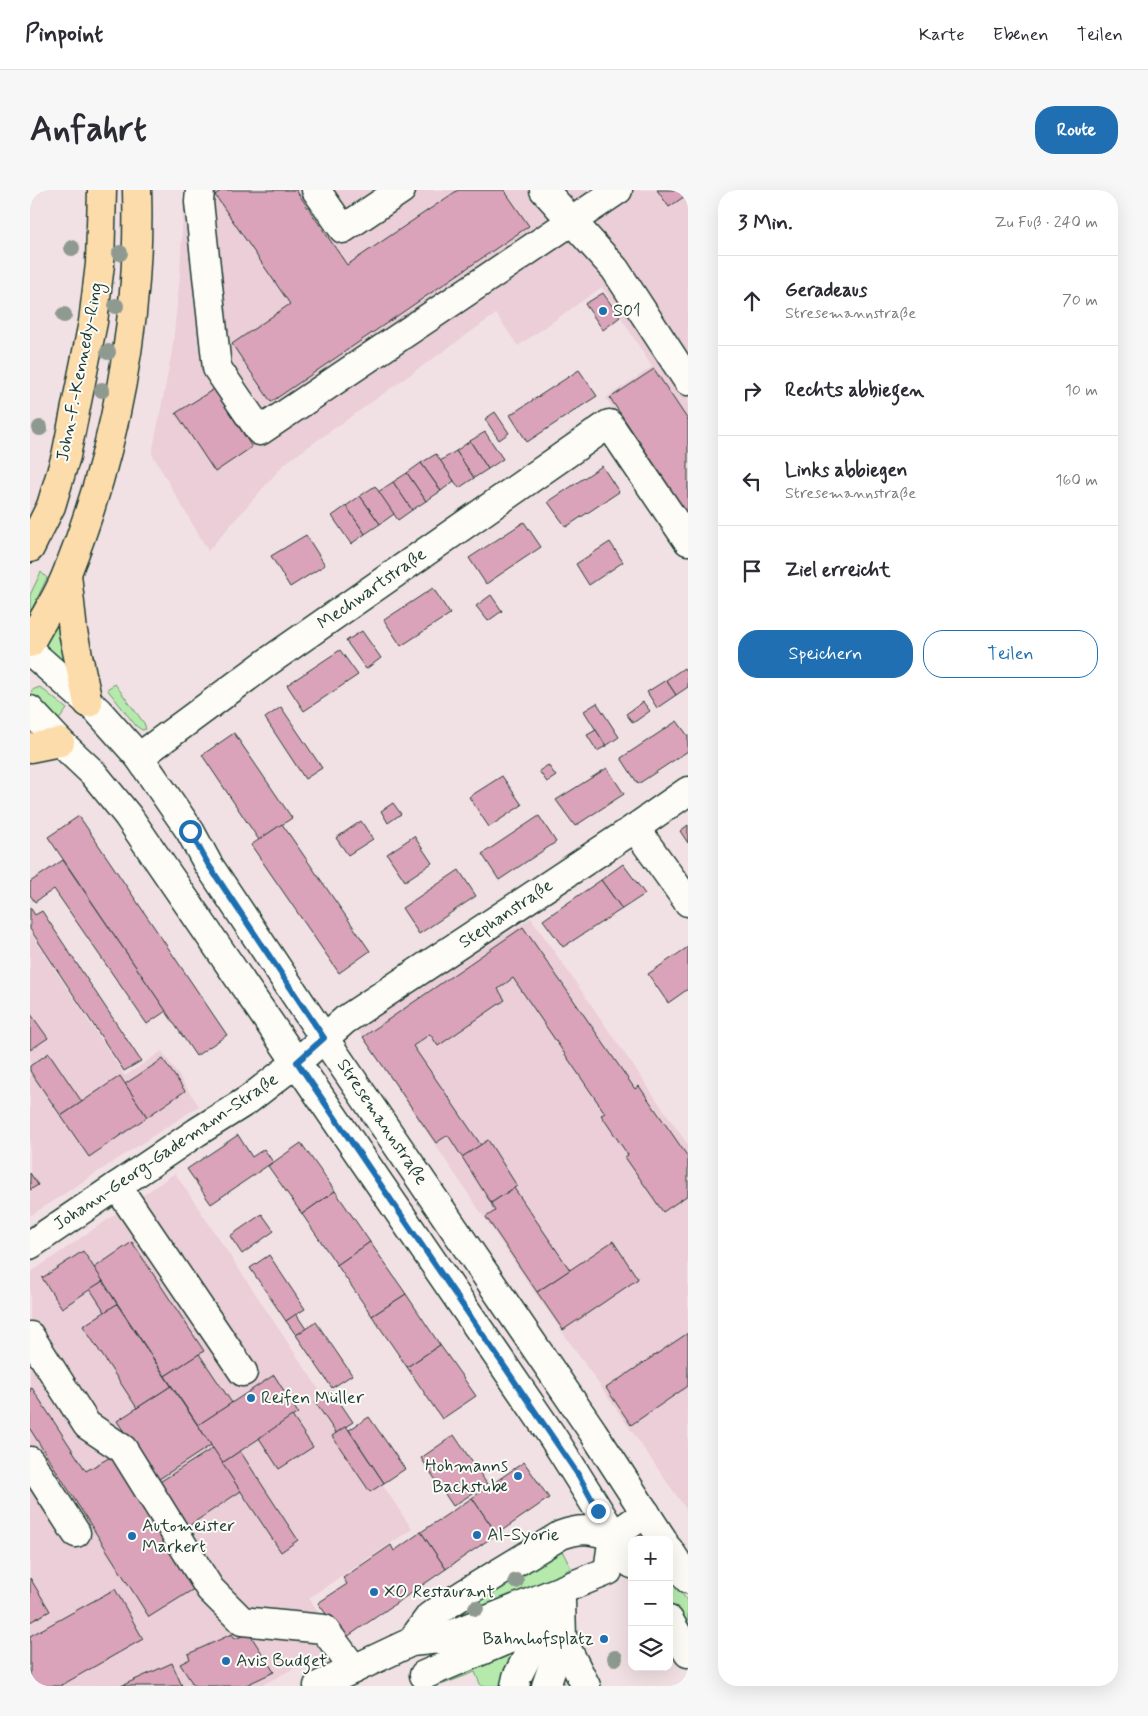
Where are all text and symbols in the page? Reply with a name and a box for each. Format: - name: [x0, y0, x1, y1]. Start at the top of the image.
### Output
- text: Pinpoint: [25, 19, 103, 50]
- text: Karte: [919, 23, 965, 47]
- text: Ebenen: [993, 23, 1049, 47]
- text: Teilen: [1077, 23, 1123, 47]
- button: Route: [1035, 106, 1118, 154]
- text: Anfahrt: [30, 107, 147, 153]
- text: 3 Min.: [738, 209, 793, 237]
- text: Zu Fuß · 240 m: [994, 212, 1098, 233]
- text: Geradeaus: [785, 278, 867, 303]
- street label: John-F.-Kennedy-Ring: [51, 280, 110, 464]
- icon: ahead: [738, 287, 766, 315]
- text: 70 m: [1062, 290, 1098, 311]
- place label: S01: [613, 299, 641, 323]
- text: Stresemannstraße: [785, 303, 916, 324]
- marker: S01: [597, 305, 609, 317]
- icon: right: [738, 377, 766, 405]
- text: Rechts abbiegen: [785, 378, 924, 403]
- text: 10 m: [1065, 380, 1098, 401]
- text: Links abbiegen: [785, 458, 907, 483]
- icon: left: [738, 467, 766, 495]
- text: 160 m: [1055, 470, 1098, 491]
- text: Stresemannstraße: [785, 483, 916, 504]
- street label: Mechwartstraße: [313, 542, 431, 636]
- icon: arrive: [738, 557, 766, 585]
- text: Ziel erreicht: [785, 558, 890, 583]
- button: Speichern: [738, 630, 913, 678]
- button: Teilen: [923, 630, 1098, 678]
- route start: [179, 820, 202, 843]
- street label: Stephanstraße: [454, 874, 558, 954]
- street label: Stresemannstraße: [331, 1054, 433, 1190]
- street label: Johann-Georg-Gademann-Straße: [49, 1068, 284, 1237]
- place label: Reifen Müller: [261, 1386, 365, 1410]
- marker: Reifen Müller: [245, 1392, 257, 1404]
- place label: Hohmanns Backstube: [425, 1454, 508, 1499]
- marker: Hohmanns Backstube: [512, 1470, 524, 1482]
- route end: [587, 1500, 610, 1523]
- place label: Automeister Markert: [142, 1514, 235, 1559]
- place label: Al-Syorie: [487, 1523, 559, 1547]
- marker: Al-Syorie: [471, 1529, 483, 1541]
- marker: Automeister Markert: [126, 1530, 138, 1542]
- map controls: [628, 1536, 673, 1671]
- button: +: [628, 1536, 673, 1581]
- place label: XO Restaurant: [384, 1580, 495, 1604]
- button: −: [628, 1581, 673, 1626]
- marker: XO Restaurant: [368, 1586, 380, 1598]
- button: layers: [628, 1626, 673, 1671]
- place label: Bahnhofsplatz: [483, 1627, 594, 1651]
- marker: Bahnhofsplatz: [598, 1633, 610, 1645]
- place label: Avis Budget: [236, 1649, 328, 1675]
- marker: Avis Budget: [220, 1655, 232, 1667]

